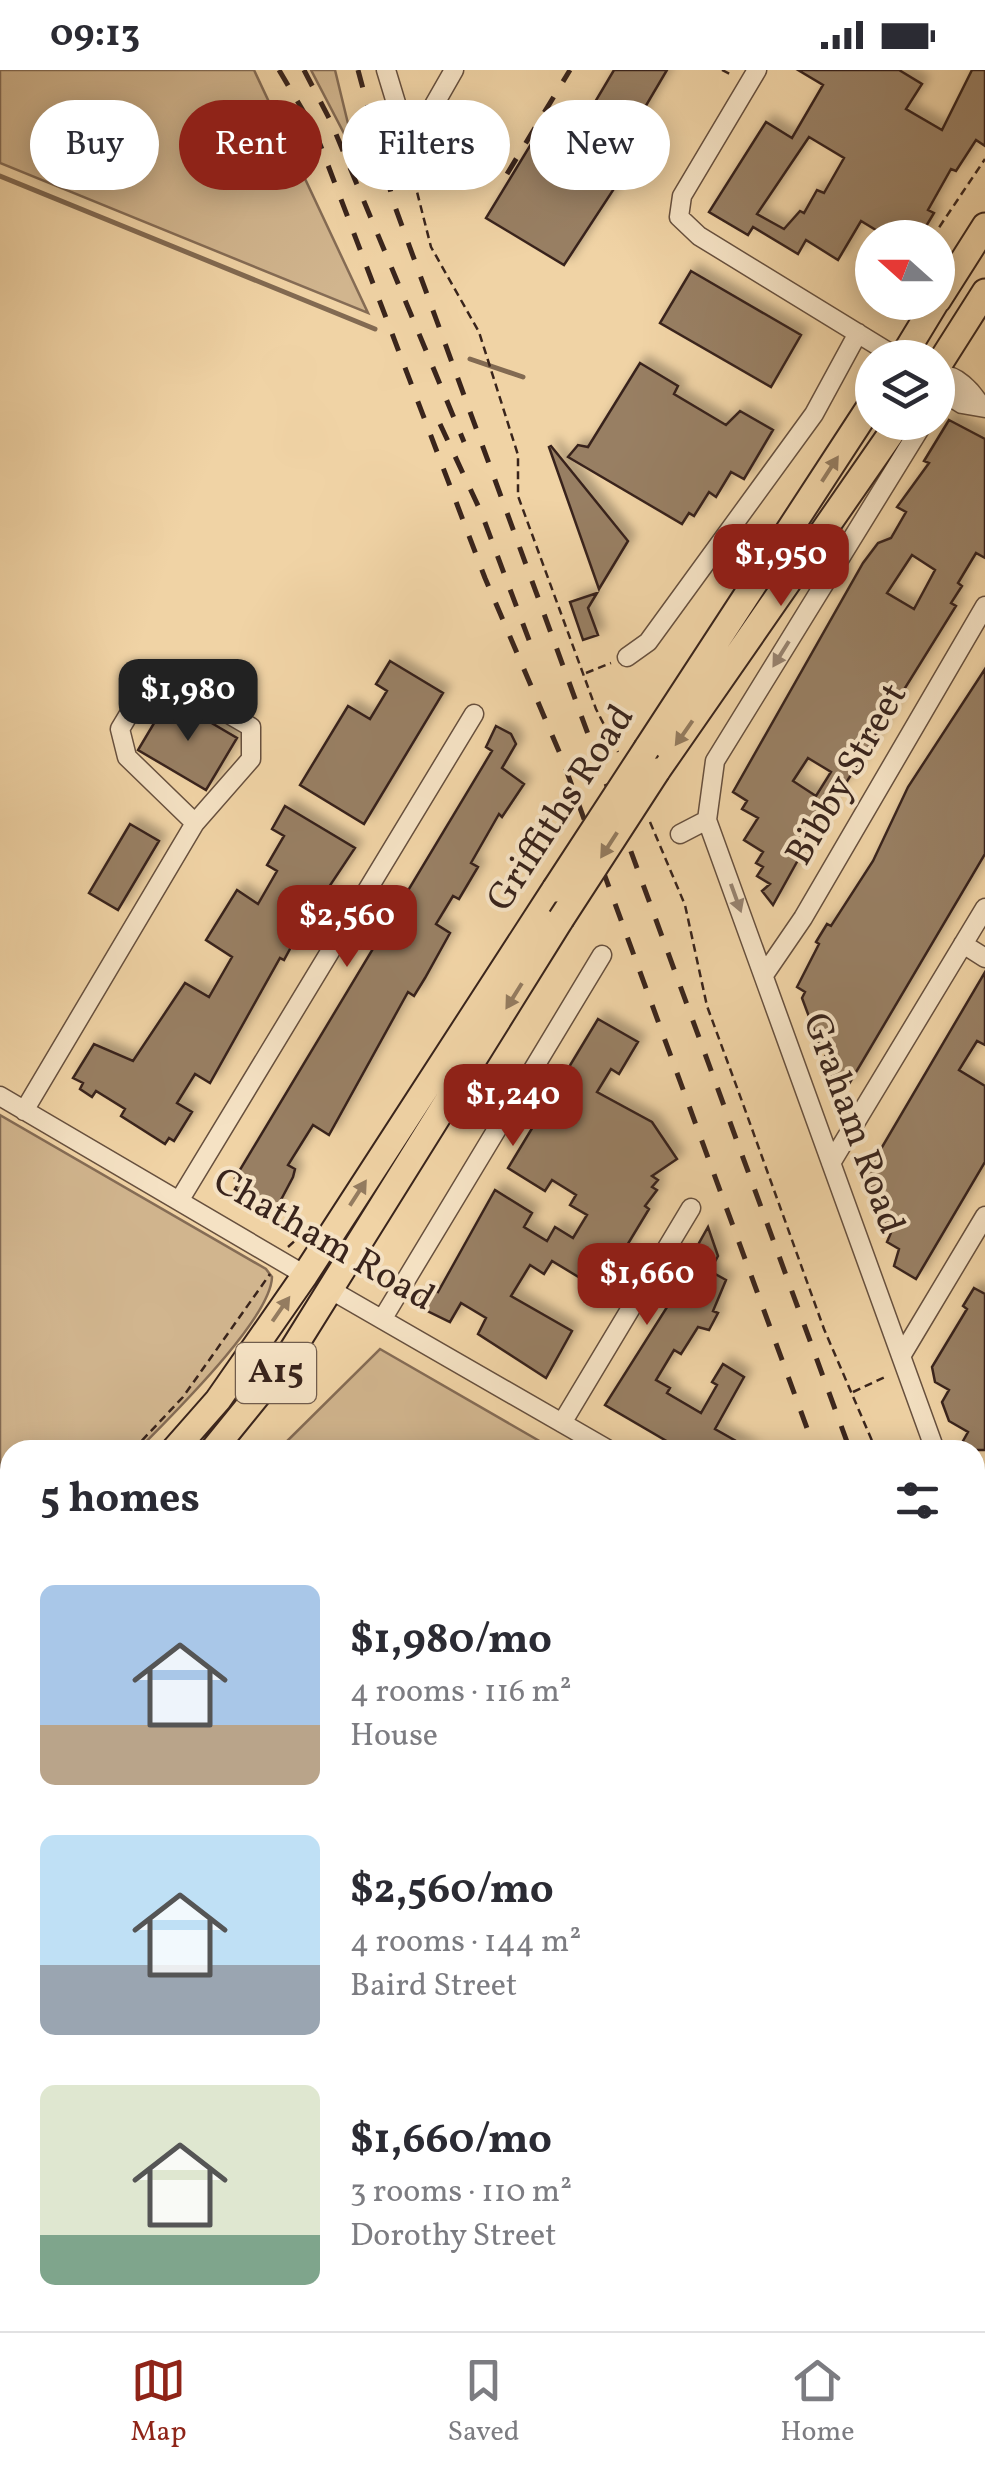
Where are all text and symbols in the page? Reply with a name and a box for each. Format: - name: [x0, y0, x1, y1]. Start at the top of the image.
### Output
- text: 09:13: [50, 9, 140, 62]
- chip: Buy: [30, 100, 159, 190]
- chip: Rent: [179, 100, 322, 190]
- chip: Filters: [342, 100, 510, 190]
- chip: New: [530, 100, 670, 190]
- north arrow: [855, 220, 955, 320]
- map controls: [855, 220, 955, 440]
- button: layers: [855, 340, 955, 440]
- one-way arrow: [820, 455, 838, 483]
- pin: $1,950: [700, 524, 862, 609]
- text: $1,950: [735, 534, 827, 578]
- one-way arrow: [772, 640, 790, 668]
- pin: $1,980: [107, 659, 269, 744]
- text: $1,980: [141, 669, 235, 713]
- street label: Bibby Street: [774, 674, 922, 876]
- street label: Griffiths Road: [475, 695, 649, 923]
- one-way arrow: [675, 719, 694, 746]
- one-way arrow: [601, 832, 619, 859]
- one-way arrow: [729, 883, 744, 913]
- pin: $2,560: [266, 885, 428, 970]
- text: $2,560: [299, 895, 395, 939]
- one-way arrow: [506, 982, 523, 1010]
- street label: Graham Road: [788, 1006, 916, 1242]
- pin: $1,240: [432, 1064, 594, 1149]
- text: $1,240: [466, 1074, 560, 1118]
- street label: Chatham Road: [202, 1156, 444, 1326]
- one-way arrow: [348, 1179, 366, 1206]
- pin: $1,660: [566, 1243, 728, 1328]
- text: $1,660: [600, 1253, 694, 1297]
- one-way arrow: [271, 1295, 290, 1322]
- road number: A15: [236, 1343, 316, 1403]
- text: 5 homes: [40, 1471, 200, 1530]
- icon: filters: [890, 1473, 945, 1528]
- text: $1,980/mo: [350, 1612, 552, 1671]
- icon: home: [120, 1625, 240, 1745]
- text: 4 rooms · 116 m²: [350, 1671, 572, 1715]
- text: House: [350, 1715, 438, 1759]
- text: $2,560/mo: [350, 1862, 554, 1921]
- icon: home: [120, 1875, 240, 1995]
- text: 4 rooms · 144 m²: [350, 1921, 581, 1965]
- text: Baird Street: [350, 1965, 517, 2009]
- text: $1,660/mo: [350, 2112, 552, 2171]
- icon: home: [120, 2125, 240, 2245]
- text: 3 rooms · 110 m²: [350, 2171, 572, 2215]
- text: Dorothy Street: [350, 2215, 556, 2259]
- tab: Map: [130, 2353, 187, 2452]
- tab: Saved: [447, 2353, 520, 2452]
- tab: Home: [780, 2353, 855, 2452]

